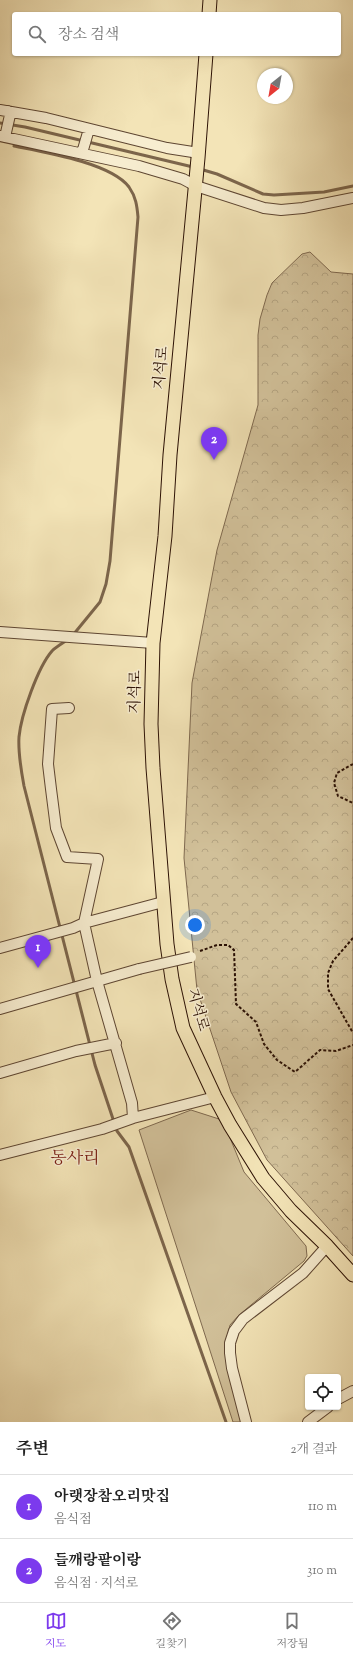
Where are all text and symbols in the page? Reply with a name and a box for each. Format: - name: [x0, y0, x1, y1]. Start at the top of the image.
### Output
- search box: [12, 12, 341, 56]
- icon: search: [26, 23, 48, 45]
- text: 장소 검색: [58, 25, 119, 46]
- north arrow: [257, 68, 293, 104]
- street label: 지석로: [150, 345, 174, 391]
- pin: 2: [201, 427, 227, 460]
- street label: 지석로: [125, 670, 147, 714]
- your location: [185, 915, 205, 935]
- pin: 1: [25, 935, 51, 968]
- street label: 지석로: [181, 986, 213, 1034]
- district label: 동사리: [50, 1147, 100, 1171]
- map controls: [305, 1374, 341, 1410]
- button: locate: [305, 1374, 341, 1410]
- text: 주변: [16, 1438, 49, 1462]
- text: 2개 결과: [290, 1441, 337, 1459]
- text: 아랫장참오리맛집: [54, 1487, 170, 1508]
- text: 1: [27, 1498, 31, 1516]
- text: 110 m: [308, 1498, 337, 1516]
- text: 음식점: [54, 1511, 92, 1529]
- text: 들깨랑팥이랑: [54, 1551, 141, 1572]
- text: 2: [26, 1562, 32, 1580]
- text: 310 m: [307, 1562, 337, 1580]
- text: 음식점 · 지석로: [54, 1575, 138, 1593]
- tab: 지도: [45, 1610, 67, 1652]
- tab: 길찾기: [156, 1610, 187, 1652]
- tab: 저장됨: [277, 1610, 308, 1652]

